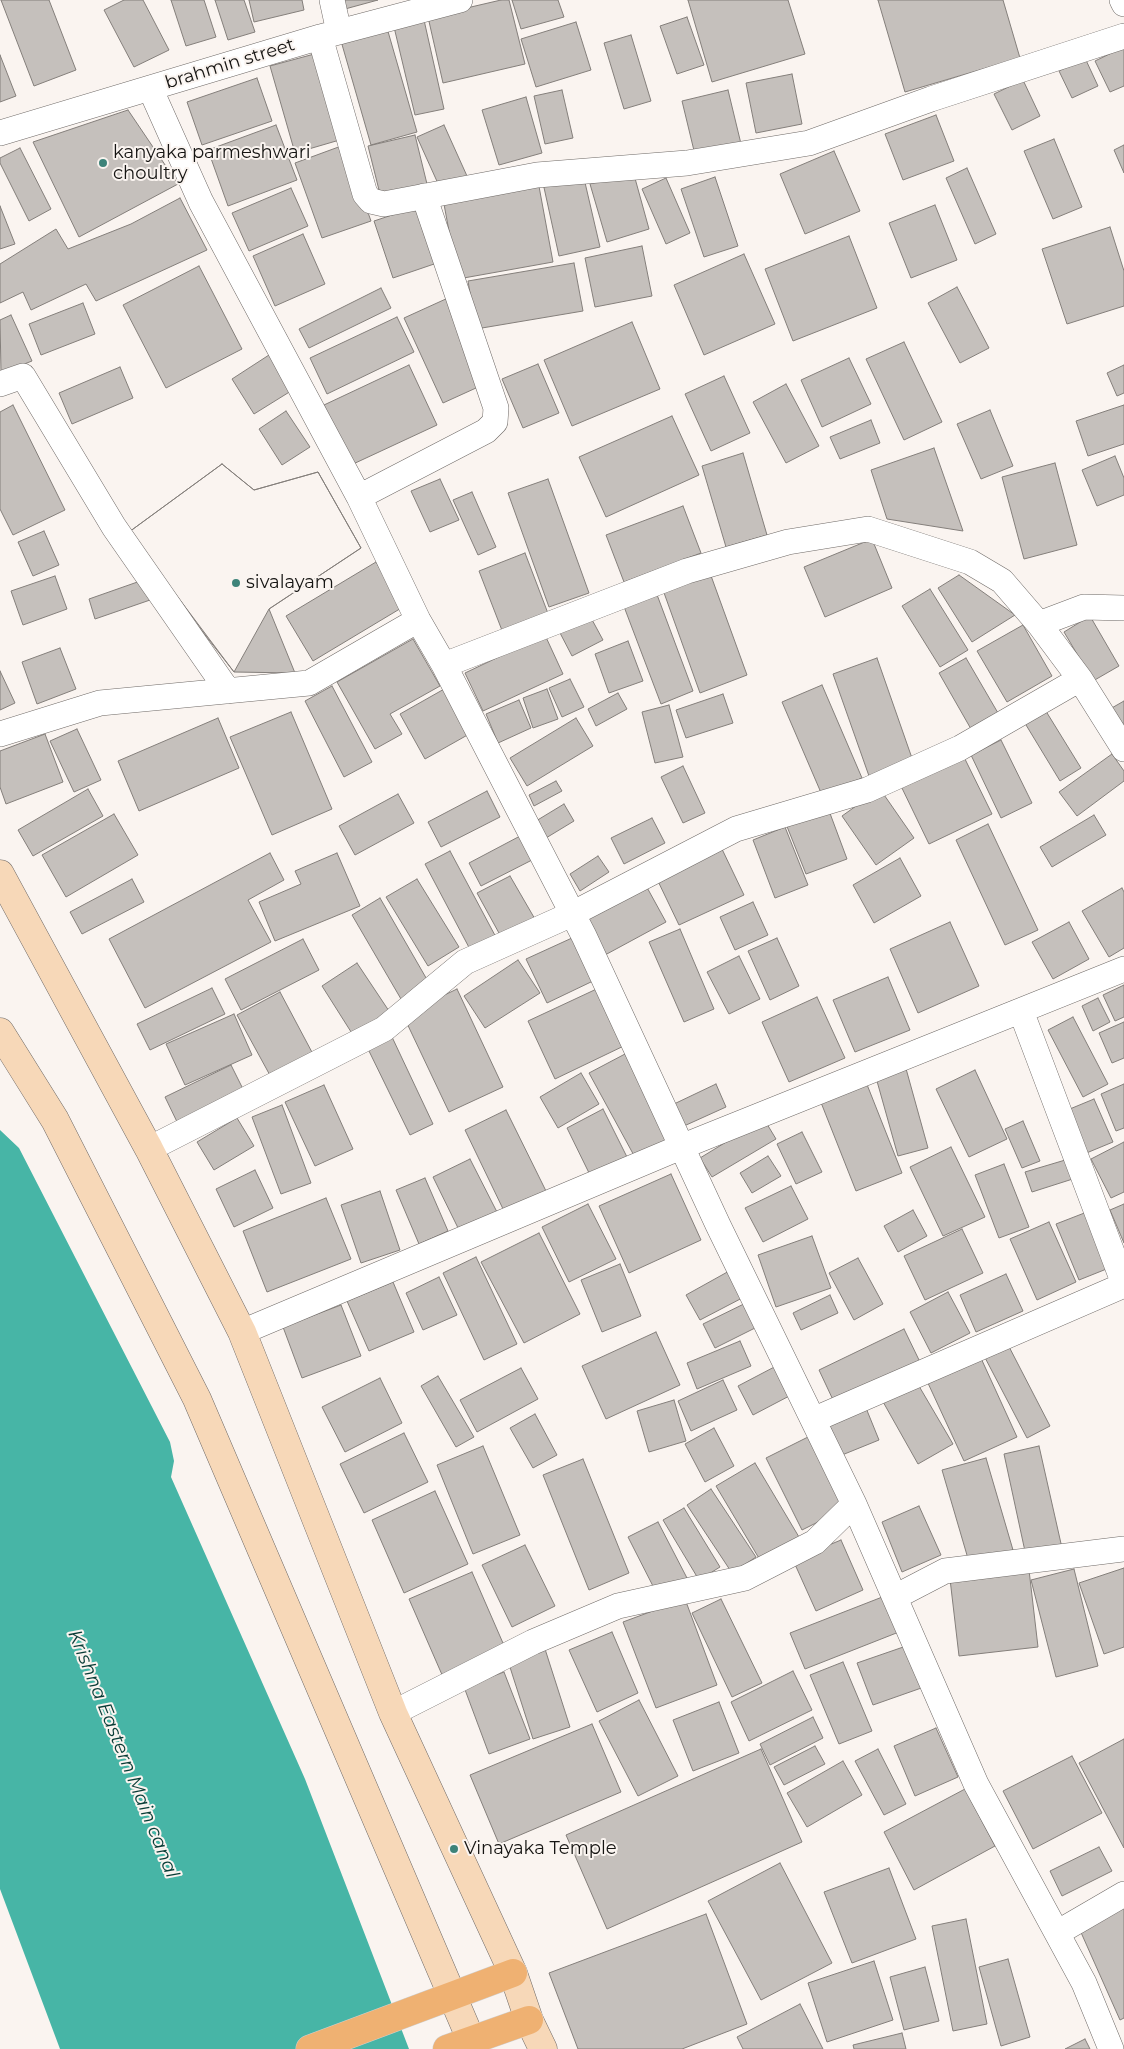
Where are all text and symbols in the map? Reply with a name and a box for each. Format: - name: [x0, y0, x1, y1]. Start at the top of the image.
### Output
- street label: brahmin street: [163, 34, 297, 94]
- place label: kanyaka parmeshwari choultry: [113, 142, 311, 184]
- marker: kanyaka parmeshwari choultry: [97, 157, 109, 169]
- place label: sivalayam: [246, 572, 334, 594]
- marker: sivalayam: [230, 577, 242, 589]
- water label: Krishna Eastern Main canal: [63, 1627, 183, 1881]
- place label: Vinayaka Temple: [464, 1838, 617, 1860]
- marker: Vinayaka Temple: [448, 1843, 460, 1855]

